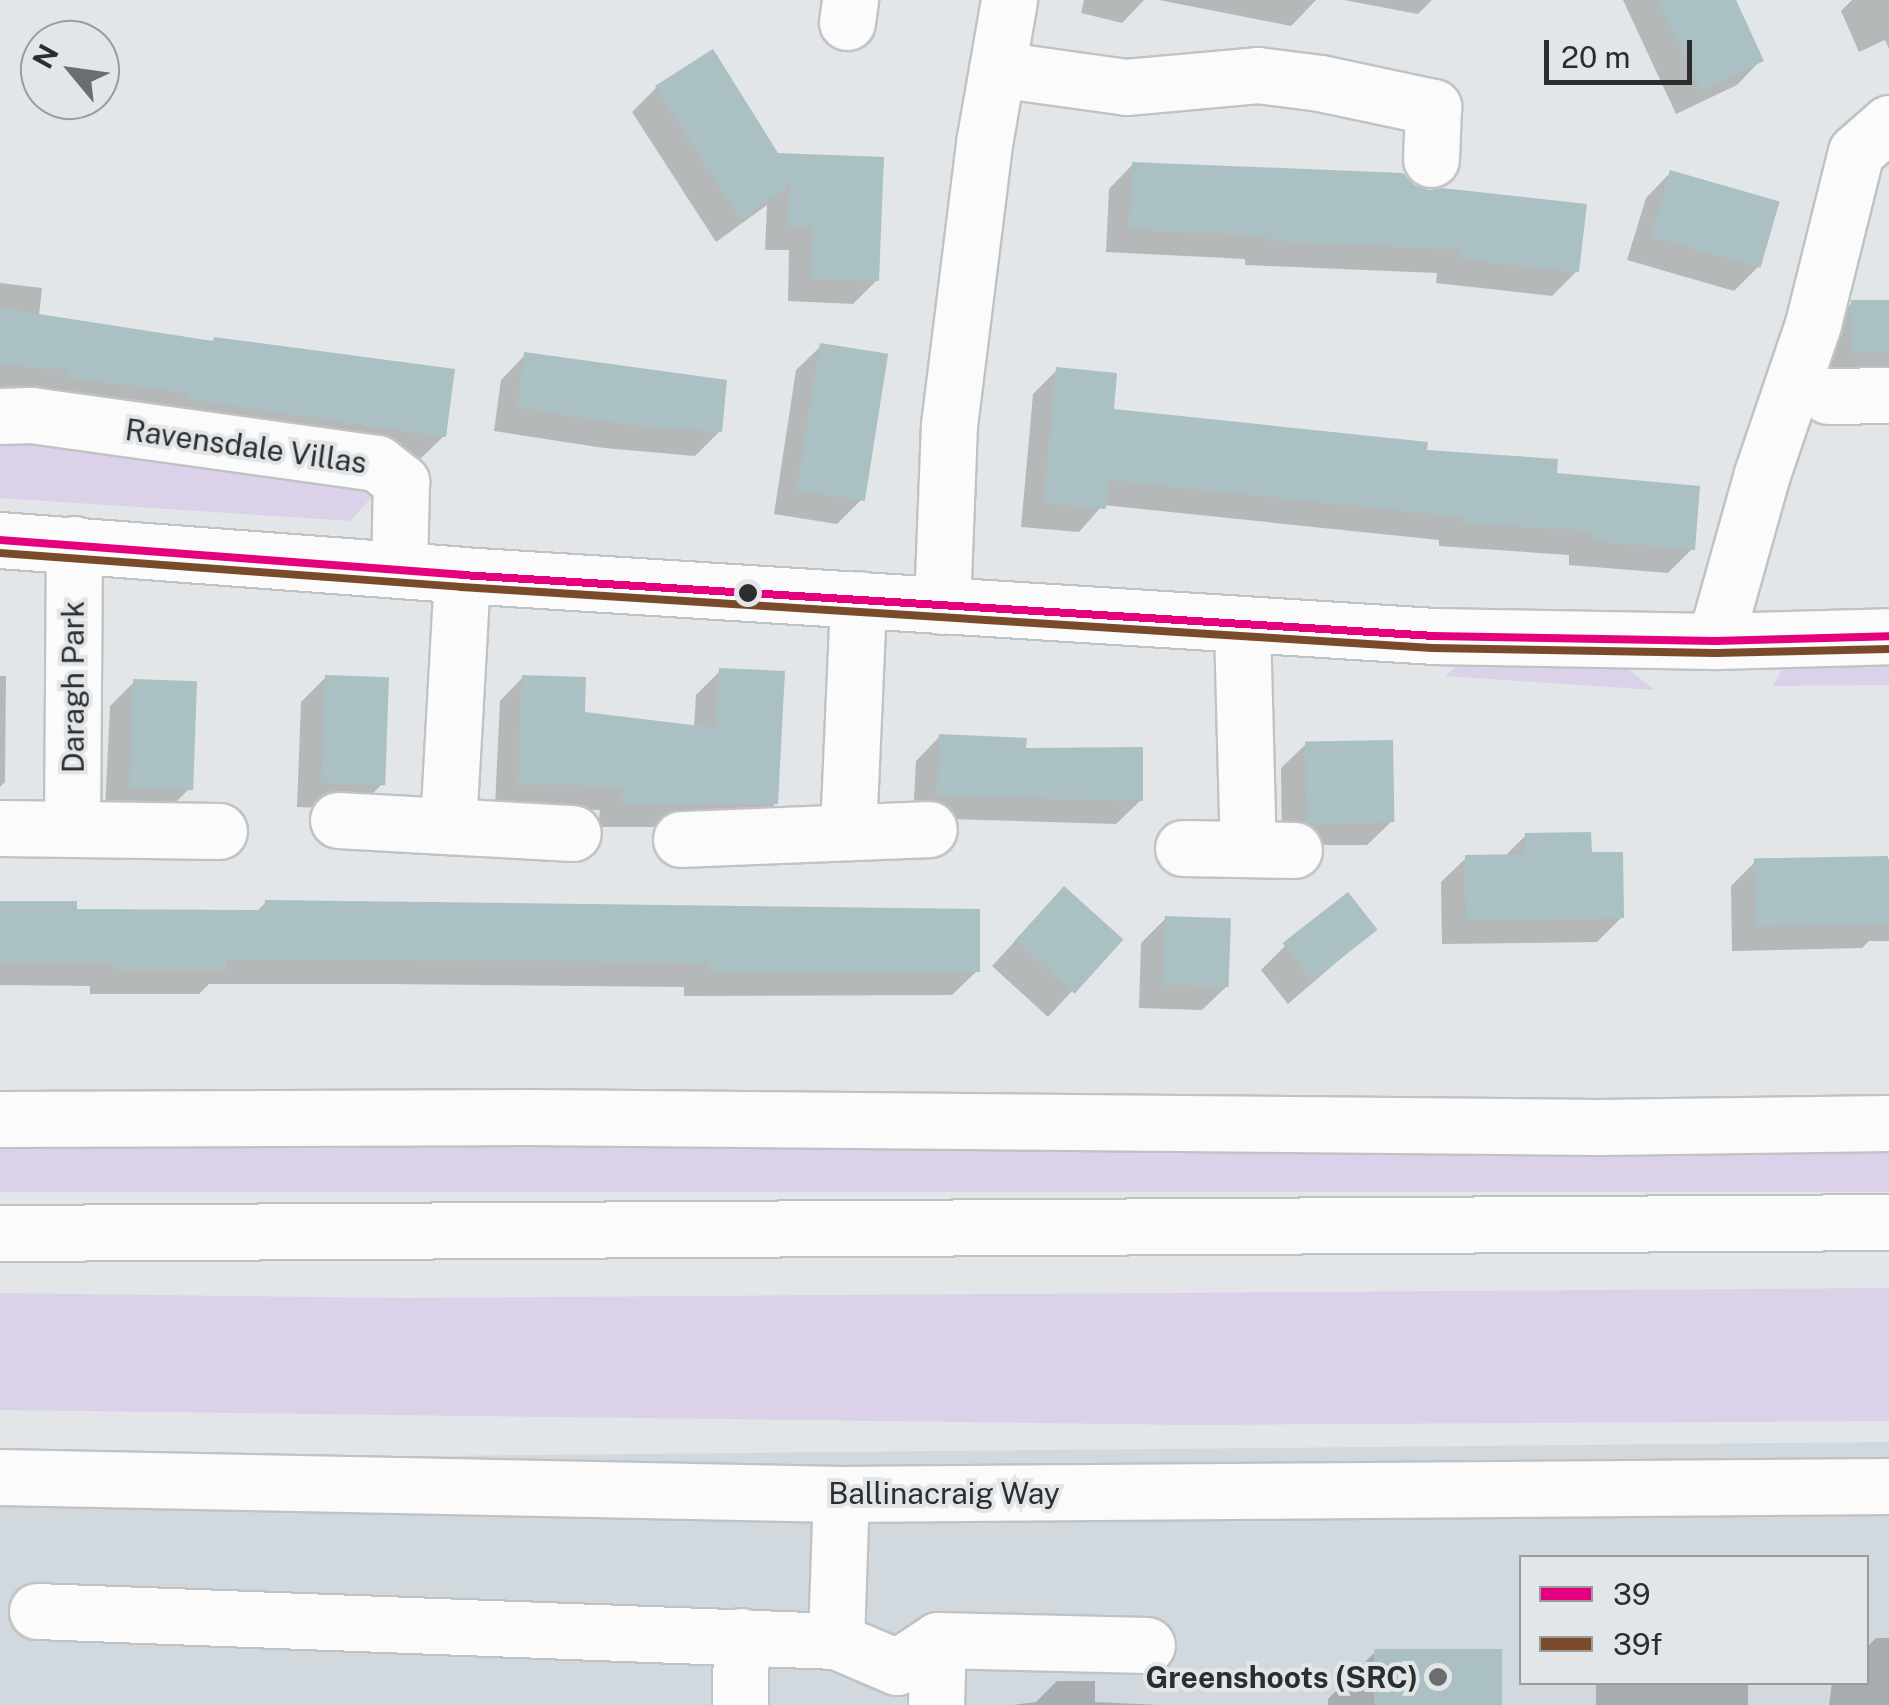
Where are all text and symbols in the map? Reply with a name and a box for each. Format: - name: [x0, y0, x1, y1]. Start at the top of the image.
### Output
- north arrow: [20, 20, 120, 120]
- scale bar: [1549, 20, 1696, 82]
- text: N: [25, 39, 65, 74]
- text: 20 m: [1561, 39, 1630, 75]
- street label: Ravensdale Villas: [123, 411, 369, 481]
- unlabelled marker: [738, 583, 758, 603]
- street label: Daragh Park: [55, 601, 91, 773]
- street label: Ballinacraig Way: [828, 1475, 1060, 1511]
- legend: [1519, 1555, 1869, 1685]
- text: 39: [1613, 1576, 1650, 1612]
- text: 39f: [1613, 1626, 1662, 1662]
- place label: Greenshoots (SRC): [1145, 1659, 1418, 1695]
- marker: Greenshoots (SRC): [1427, 1666, 1449, 1688]

